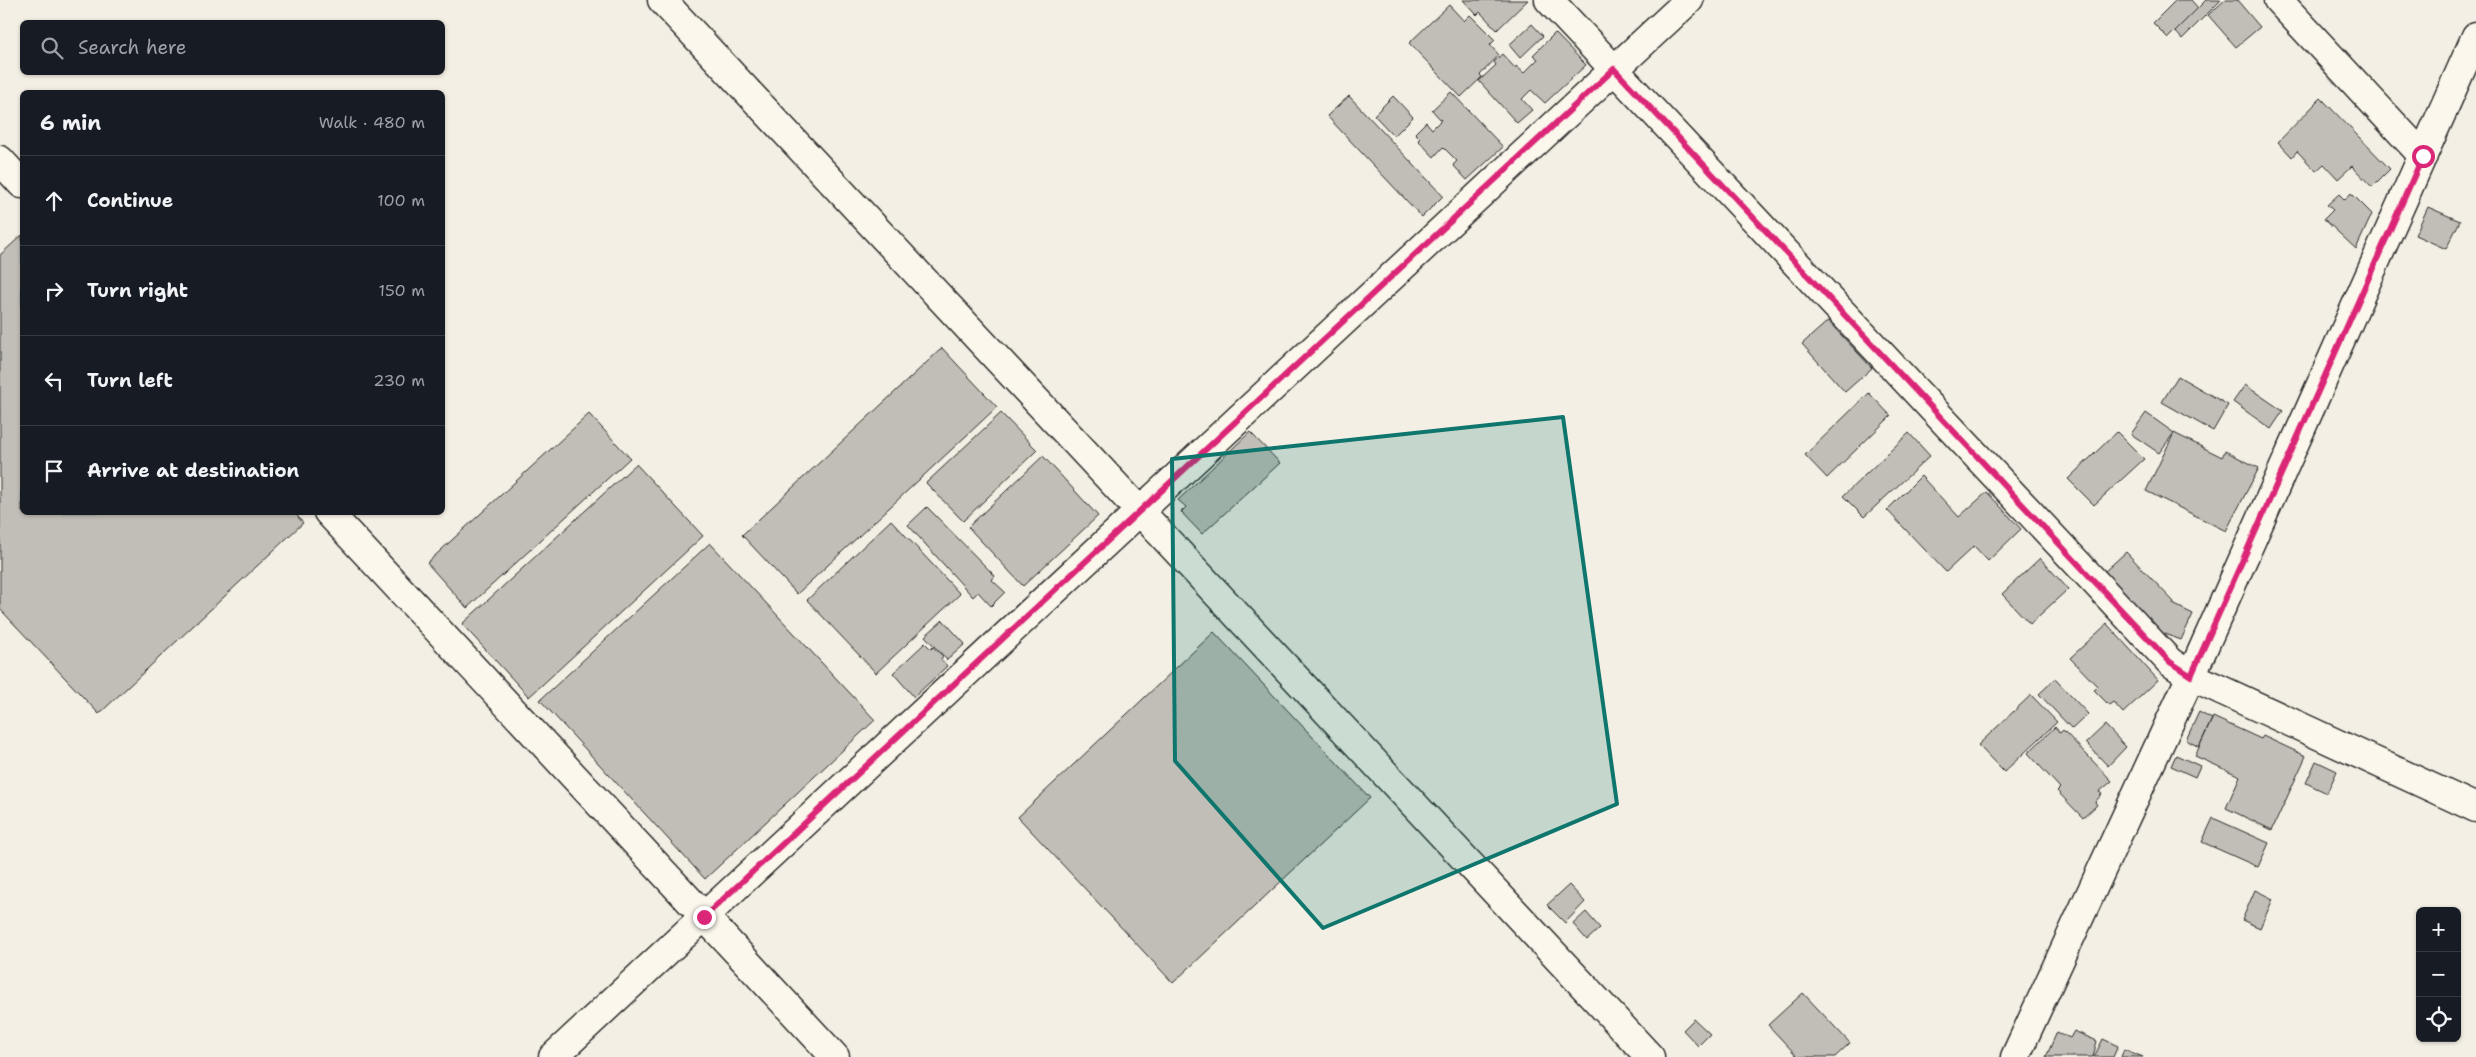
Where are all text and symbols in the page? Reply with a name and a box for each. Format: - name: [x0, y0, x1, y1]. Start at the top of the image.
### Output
- search box: [20, 20, 445, 75]
- icon: search: [38, 34, 66, 62]
- text: Search here: [78, 35, 187, 60]
- text: 6 min: [40, 109, 101, 137]
- text: Walk · 480 m: [319, 112, 425, 133]
- route start: [2412, 145, 2435, 168]
- icon: ahead: [40, 187, 68, 215]
- text: Continue: [87, 188, 173, 213]
- text: 100 m: [377, 190, 425, 211]
- icon: right: [40, 277, 68, 305]
- text: Turn right: [87, 278, 188, 303]
- text: 150 m: [378, 280, 425, 301]
- icon: left: [40, 367, 68, 395]
- text: Turn left: [87, 368, 173, 393]
- text: 230 m: [373, 370, 425, 391]
- icon: arrive: [40, 457, 68, 485]
- text: Arrive at destination: [87, 458, 299, 483]
- route end: [693, 906, 716, 929]
- map controls: [2416, 907, 2461, 1042]
- button: +: [2416, 907, 2461, 952]
- button: −: [2416, 952, 2461, 997]
- button: locate: [2416, 997, 2461, 1042]

